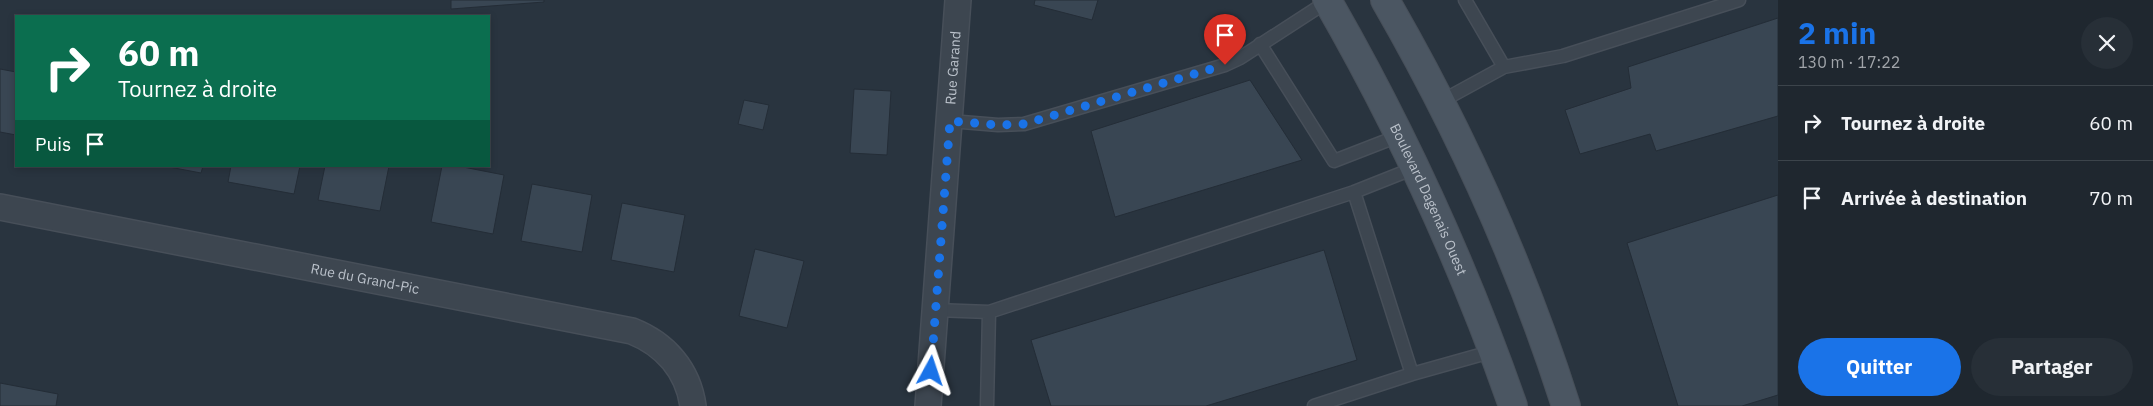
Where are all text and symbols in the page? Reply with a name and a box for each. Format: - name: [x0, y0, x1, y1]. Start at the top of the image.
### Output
- text: 2 min: [1798, 13, 1876, 52]
- pin: [1204, 14, 1246, 65]
- button: close: [2081, 17, 2133, 69]
- icon: arrive: [1211, 21, 1239, 49]
- text: 60 m: [118, 30, 200, 76]
- street label: Rue Garand: [941, 30, 965, 105]
- icon: right: [35, 35, 100, 100]
- text: 130 m · 17:22: [1798, 52, 1900, 72]
- text: Tournez à droite: [118, 74, 277, 103]
- icon: right: [1798, 109, 1826, 137]
- text: Tournez à droite: [1841, 111, 1985, 135]
- text: 60 m: [2089, 111, 2133, 135]
- street label: Boulevard Dagenais Ouest: [1386, 120, 1471, 278]
- icon: arrive: [81, 130, 109, 158]
- text: Puis: [35, 132, 71, 156]
- icon: arrive: [1798, 184, 1826, 212]
- text: Arrivée à destination: [1841, 186, 2027, 210]
- text: 70 m: [2089, 186, 2133, 210]
- street label: Rue du Grand-Pic: [309, 259, 421, 298]
- button: Quitter: [1798, 338, 1961, 396]
- button: Partager: [1971, 338, 2133, 396]
- position arrow: [904, 344, 956, 396]

